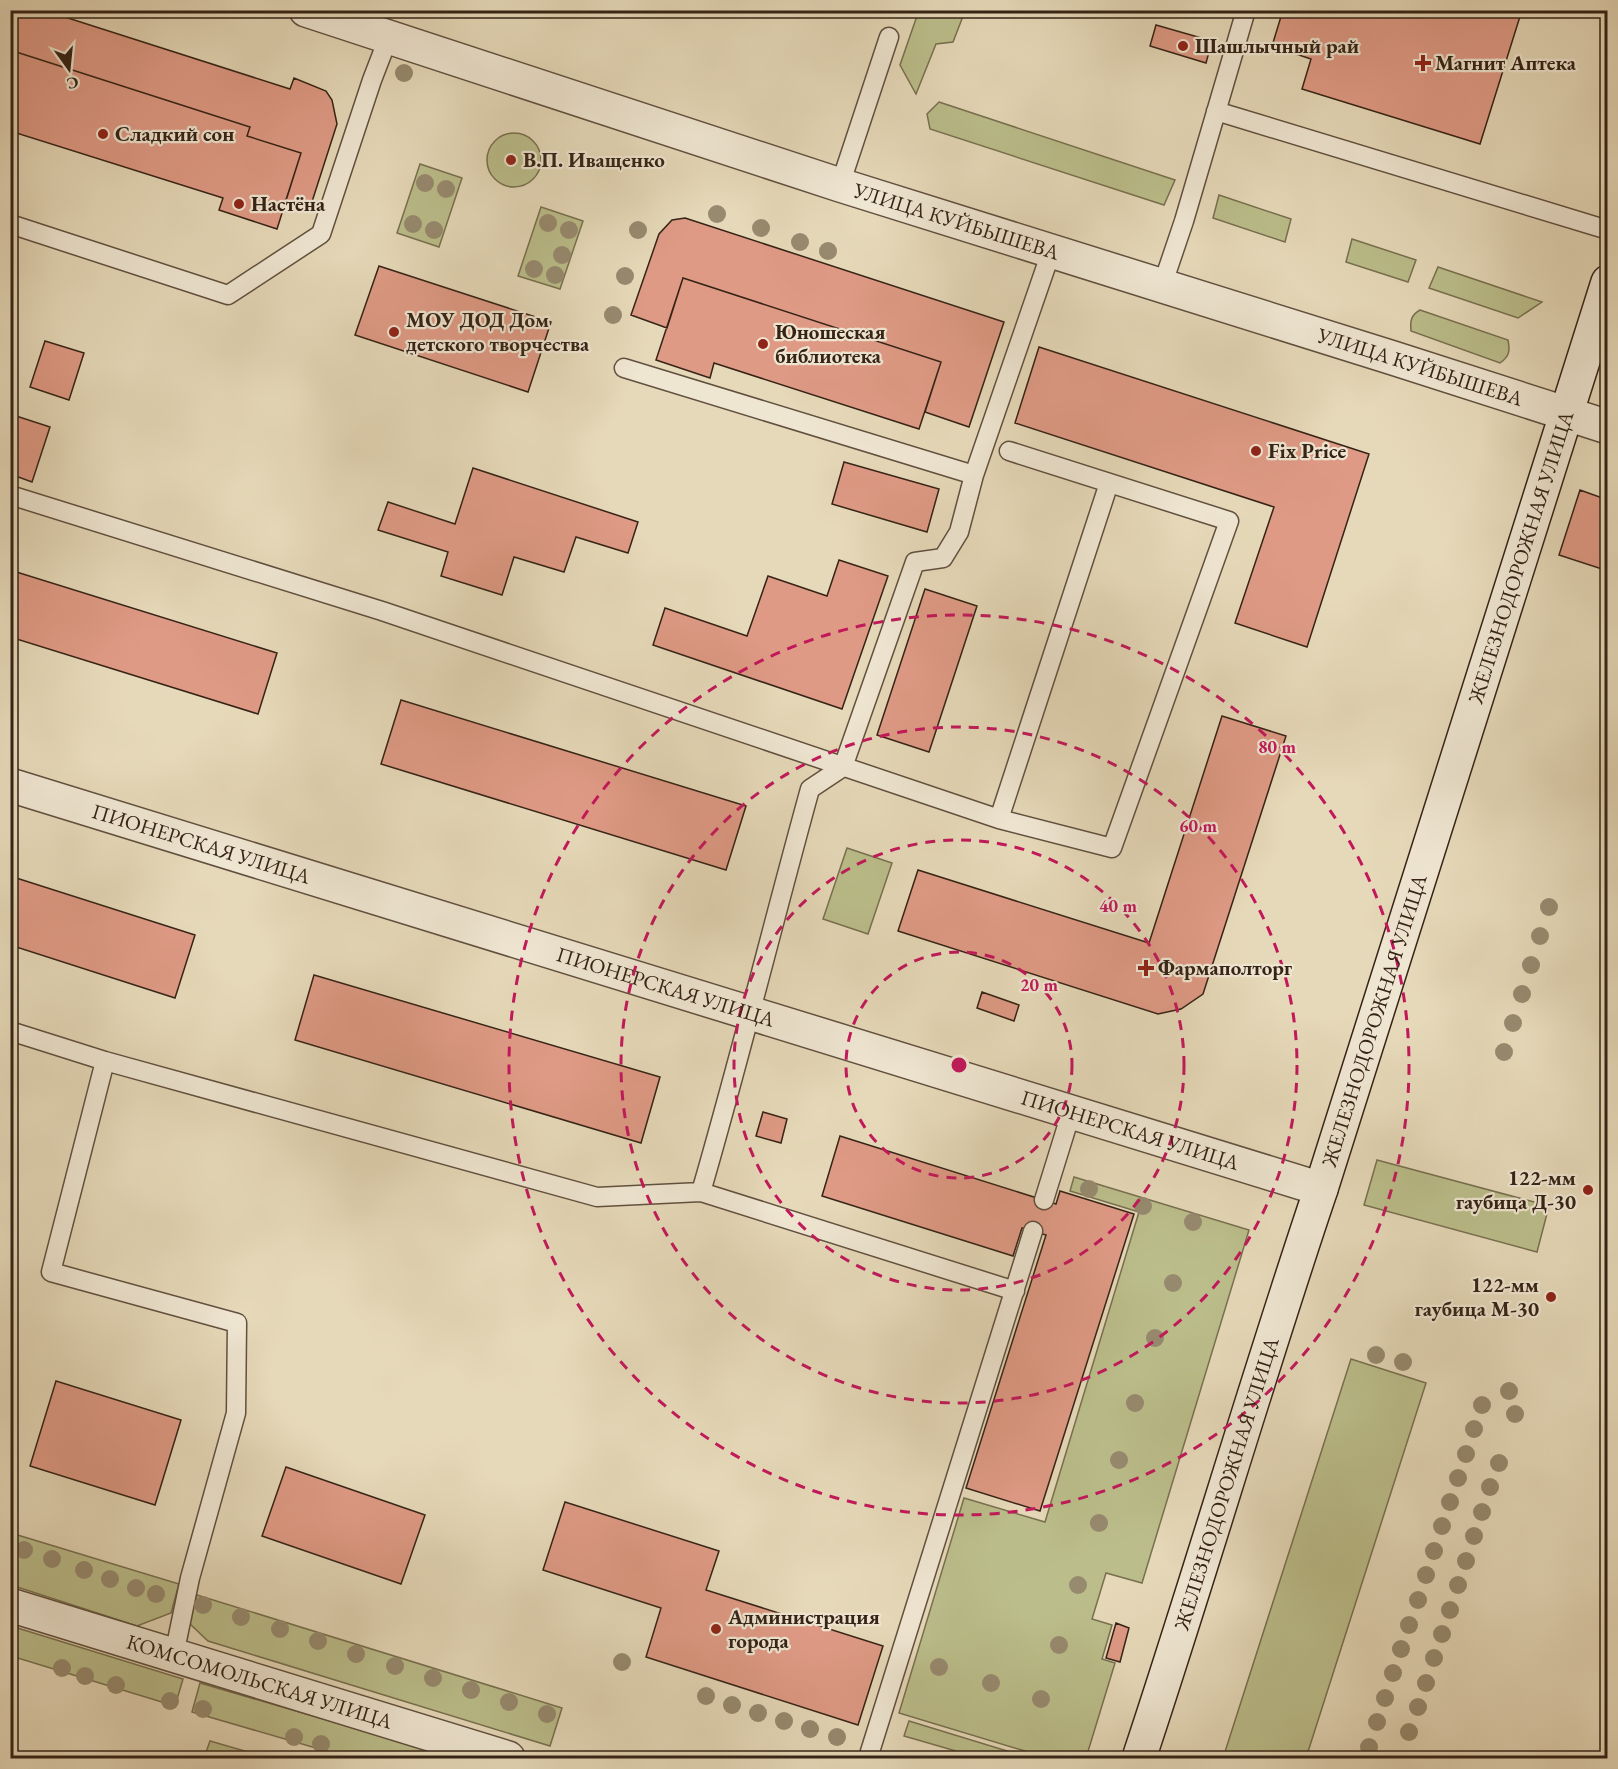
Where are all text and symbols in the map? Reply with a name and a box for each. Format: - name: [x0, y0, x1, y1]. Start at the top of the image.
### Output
- place label: Шашлычный рай: [1195, 32, 1359, 59]
- north arrow: [39, 39, 99, 99]
- marker: Шашлычный рай: [1176, 39, 1190, 53]
- place label: Магнит Аптека: [1435, 49, 1577, 76]
- marker: Магнит Аптека: [1416, 56, 1430, 70]
- text: С: [65, 71, 81, 95]
- place label: Сладкий сон: [115, 120, 234, 147]
- marker: Сладкий сон: [96, 127, 110, 141]
- place label: В.П. Иващенко: [523, 146, 665, 173]
- marker: В.П. Иващенко: [504, 153, 518, 167]
- street label: УЛИЦА КУЙБЫШЕВА: [849, 176, 1063, 266]
- place label: Настёна: [251, 190, 326, 217]
- marker: Настёна: [232, 197, 246, 211]
- place label: МОУ ДОД Дом детского творчества: [406, 306, 590, 357]
- place label: Юношеская библиотека: [775, 318, 885, 369]
- street label: УЛИЦА КУЙБЫШЕВА: [1313, 321, 1527, 412]
- marker: МОУ ДОД Дом детского творчества: [387, 325, 401, 339]
- marker: Юношеская библиотека: [756, 337, 770, 351]
- street label: ЖЕЛЕЗНОДОРОЖНАЯ УЛИЦА: [1461, 407, 1579, 708]
- place label: Fix Price: [1268, 437, 1346, 464]
- marker: Fix Price: [1249, 444, 1263, 458]
- text: 80 m: [1258, 735, 1296, 758]
- street label: ПИОНЕРСКАЯ УЛИЦА: [89, 797, 314, 890]
- text: 60 m: [1179, 814, 1217, 837]
- street label: ЖЕЛЕЗНОДОРОЖНАЯ УЛИЦА: [1315, 870, 1433, 1171]
- text: 40 m: [1099, 894, 1137, 917]
- street label: ПИОНЕРСКАЯ УЛИЦА: [553, 940, 779, 1033]
- place label: Фармаполторг: [1158, 954, 1293, 981]
- marker: Фармаполторг: [1139, 961, 1153, 975]
- text: 20 m: [1020, 973, 1058, 996]
- centre of rings: [949, 1055, 969, 1075]
- street label: ПИОНЕРСКАЯ УЛИЦА: [1018, 1083, 1243, 1176]
- place label: 122-мм гаубица Д-30: [1456, 1164, 1576, 1215]
- marker: 122-мм гаубица Д-30: [1581, 1183, 1595, 1197]
- place label: 122-мм гаубица М-30: [1414, 1271, 1539, 1322]
- marker: 122-мм гаубица М-30: [1544, 1290, 1558, 1304]
- street label: ЖЕЛЕЗНОДОРОЖНАЯ УЛИЦА: [1167, 1333, 1285, 1634]
- place label: Администрация города: [727, 1603, 880, 1654]
- marker: Администрация города: [709, 1622, 723, 1636]
- street label: КОМСОМОЛЬСКАЯ УЛИЦА: [124, 1628, 396, 1735]

